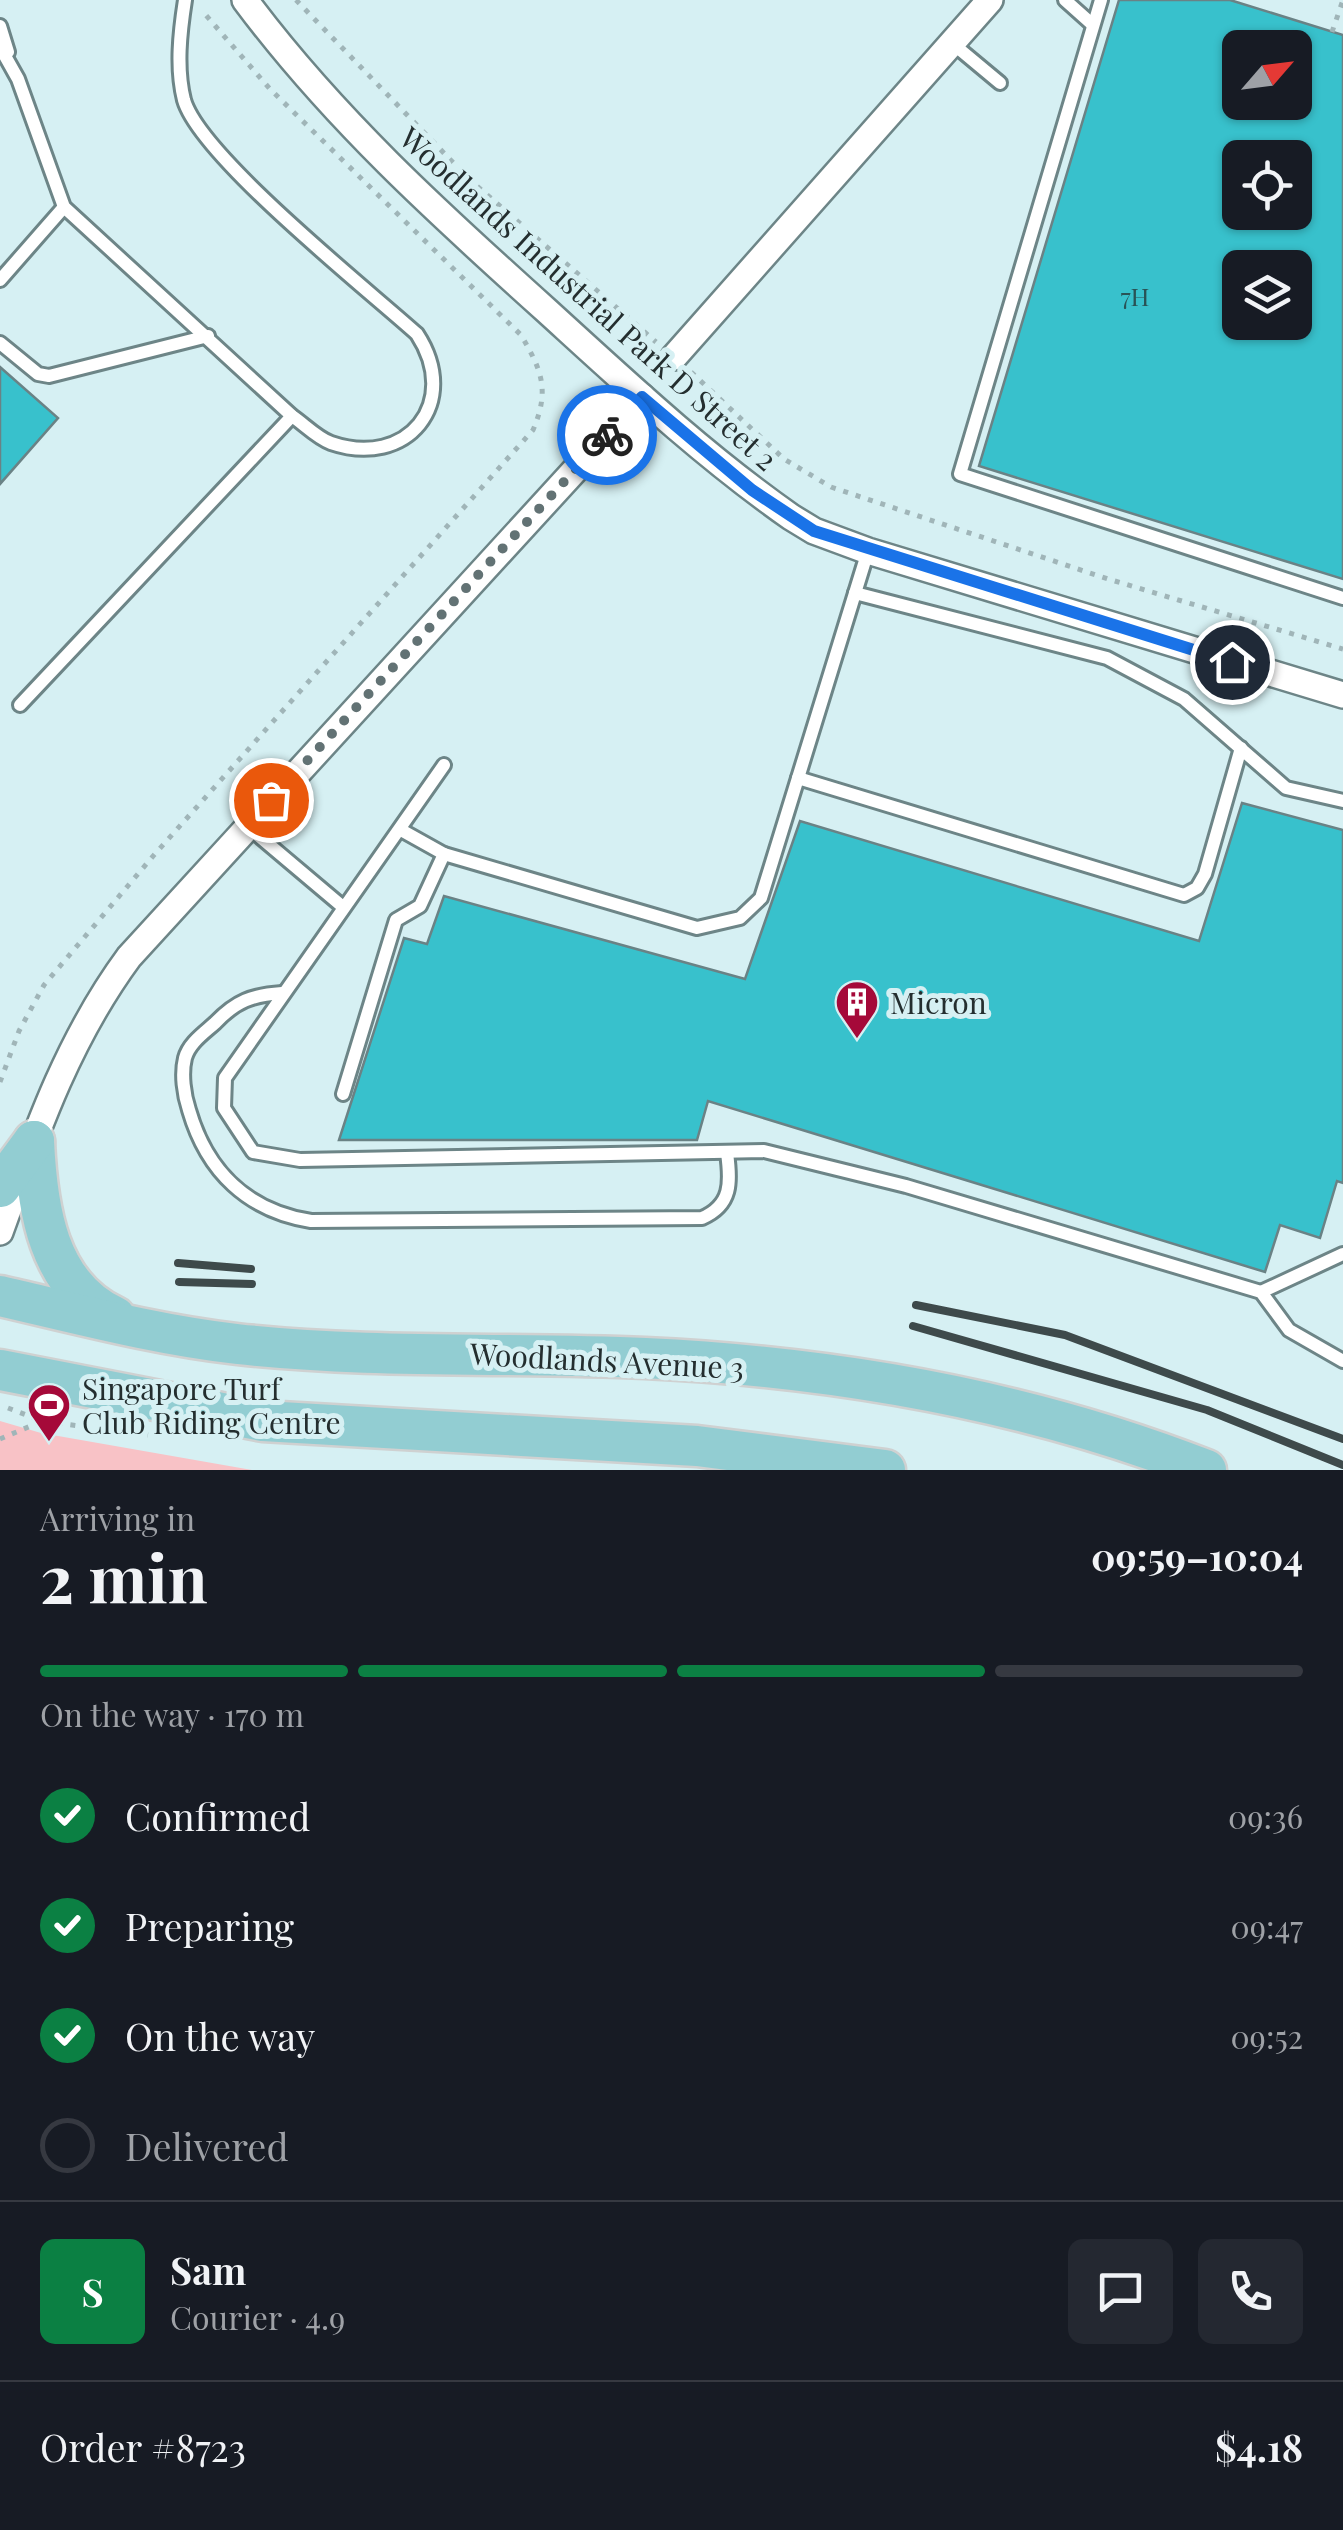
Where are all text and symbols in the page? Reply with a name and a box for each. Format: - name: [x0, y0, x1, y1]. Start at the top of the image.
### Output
- north arrow: [1222, 30, 1312, 120]
- map controls: [1222, 30, 1312, 340]
- street label: Woodlands Industrial Park D Street 2: [391, 117, 786, 478]
- button: locate: [1222, 140, 1312, 230]
- button: layers: [1222, 250, 1312, 340]
- house number: 7H: [1120, 279, 1150, 312]
- courier: [557, 385, 657, 485]
- icon: bike: [580, 408, 635, 463]
- pin: [1190, 620, 1275, 705]
- icon: home: [1205, 635, 1260, 690]
- pin: [229, 758, 314, 843]
- icon: bag: [244, 773, 299, 828]
- building icon: Micron: [834, 979, 880, 1040]
- place label: Micron: [890, 982, 987, 1022]
- street label: Woodlands Avenue 3: [468, 1333, 745, 1387]
- place label: Singapore Turf Club Riding Centre: [82, 1368, 341, 1442]
- sports icon: Singapore Turf Club Riding Centre: [26, 1382, 72, 1443]
- text: Arriving in: [40, 1496, 195, 1539]
- text: 09:59–10:04: [1091, 1530, 1303, 1581]
- text: 2 min: [40, 1533, 208, 1619]
- text: On the way · 170 m: [40, 1692, 304, 1735]
- icon: check: [40, 1788, 95, 1843]
- text: Confirmed: [125, 1790, 310, 1841]
- text: 09:36: [1228, 1794, 1303, 1837]
- icon: check: [40, 1898, 95, 1953]
- text: Preparing: [125, 1900, 294, 1951]
- text: 09:47: [1231, 1904, 1303, 1947]
- icon: check: [40, 2008, 95, 2063]
- text: On the way: [125, 2010, 315, 2061]
- text: 09:52: [1230, 2014, 1303, 2057]
- text: Delivered: [125, 2120, 289, 2171]
- button: chat: [1068, 2239, 1173, 2344]
- button: phone: [1198, 2239, 1303, 2344]
- text: Sam: [170, 2244, 246, 2295]
- text: S: [81, 2266, 104, 2317]
- text: Courier · 4.9: [170, 2295, 345, 2338]
- text: Order #8723: [40, 2421, 246, 2472]
- text: $4.18: [1215, 2421, 1303, 2472]

